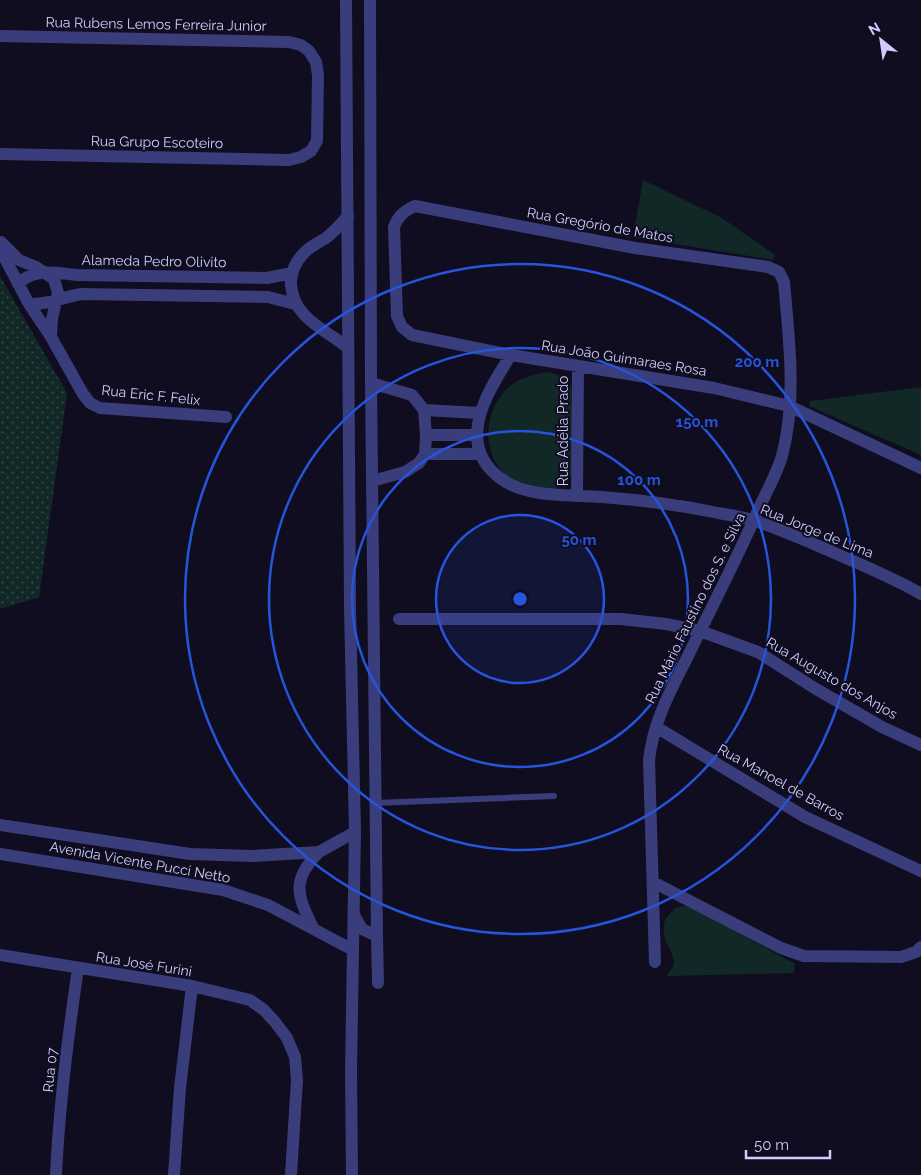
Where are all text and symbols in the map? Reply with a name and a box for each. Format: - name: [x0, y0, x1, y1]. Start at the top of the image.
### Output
- street label: Rua Rubens Lemos Ferreira Junior: [45, 14, 267, 34]
- north arrow: [856, 15, 906, 65]
- text: N: [866, 19, 883, 38]
- street label: Rua Grupo Escoteiro: [91, 133, 223, 151]
- street label: Rua Gregório de Matos: [526, 204, 675, 246]
- street label: Alameda Pedro Olivito: [81, 252, 227, 270]
- street label: Rua João Guimaraes Rosa: [540, 337, 708, 379]
- text: 200 m: [735, 353, 779, 371]
- street label: Rua Adélia Prado: [555, 376, 571, 486]
- street label: Rua Eric F. Felix: [101, 382, 201, 408]
- text: 150 m: [676, 413, 718, 431]
- text: 100 m: [617, 471, 661, 489]
- street label: Rua Jorge de Lima: [758, 501, 876, 561]
- street label: Rua Mário Faustino dos S. e Silva: [642, 510, 748, 706]
- text: 50 m: [561, 531, 597, 549]
- centre of rings: [511, 590, 529, 608]
- street label: Rua Augusto dos Anjos: [764, 634, 901, 722]
- street label: Rua Manoel de Barros: [715, 741, 847, 824]
- street label: Avenida Vicente Pucci Netto: [48, 838, 232, 886]
- street label: Rua José Furini: [95, 949, 193, 979]
- street label: Rua 07: [40, 1047, 60, 1093]
- scale bar: [746, 1128, 830, 1160]
- text: 50 m: [754, 1136, 789, 1154]

